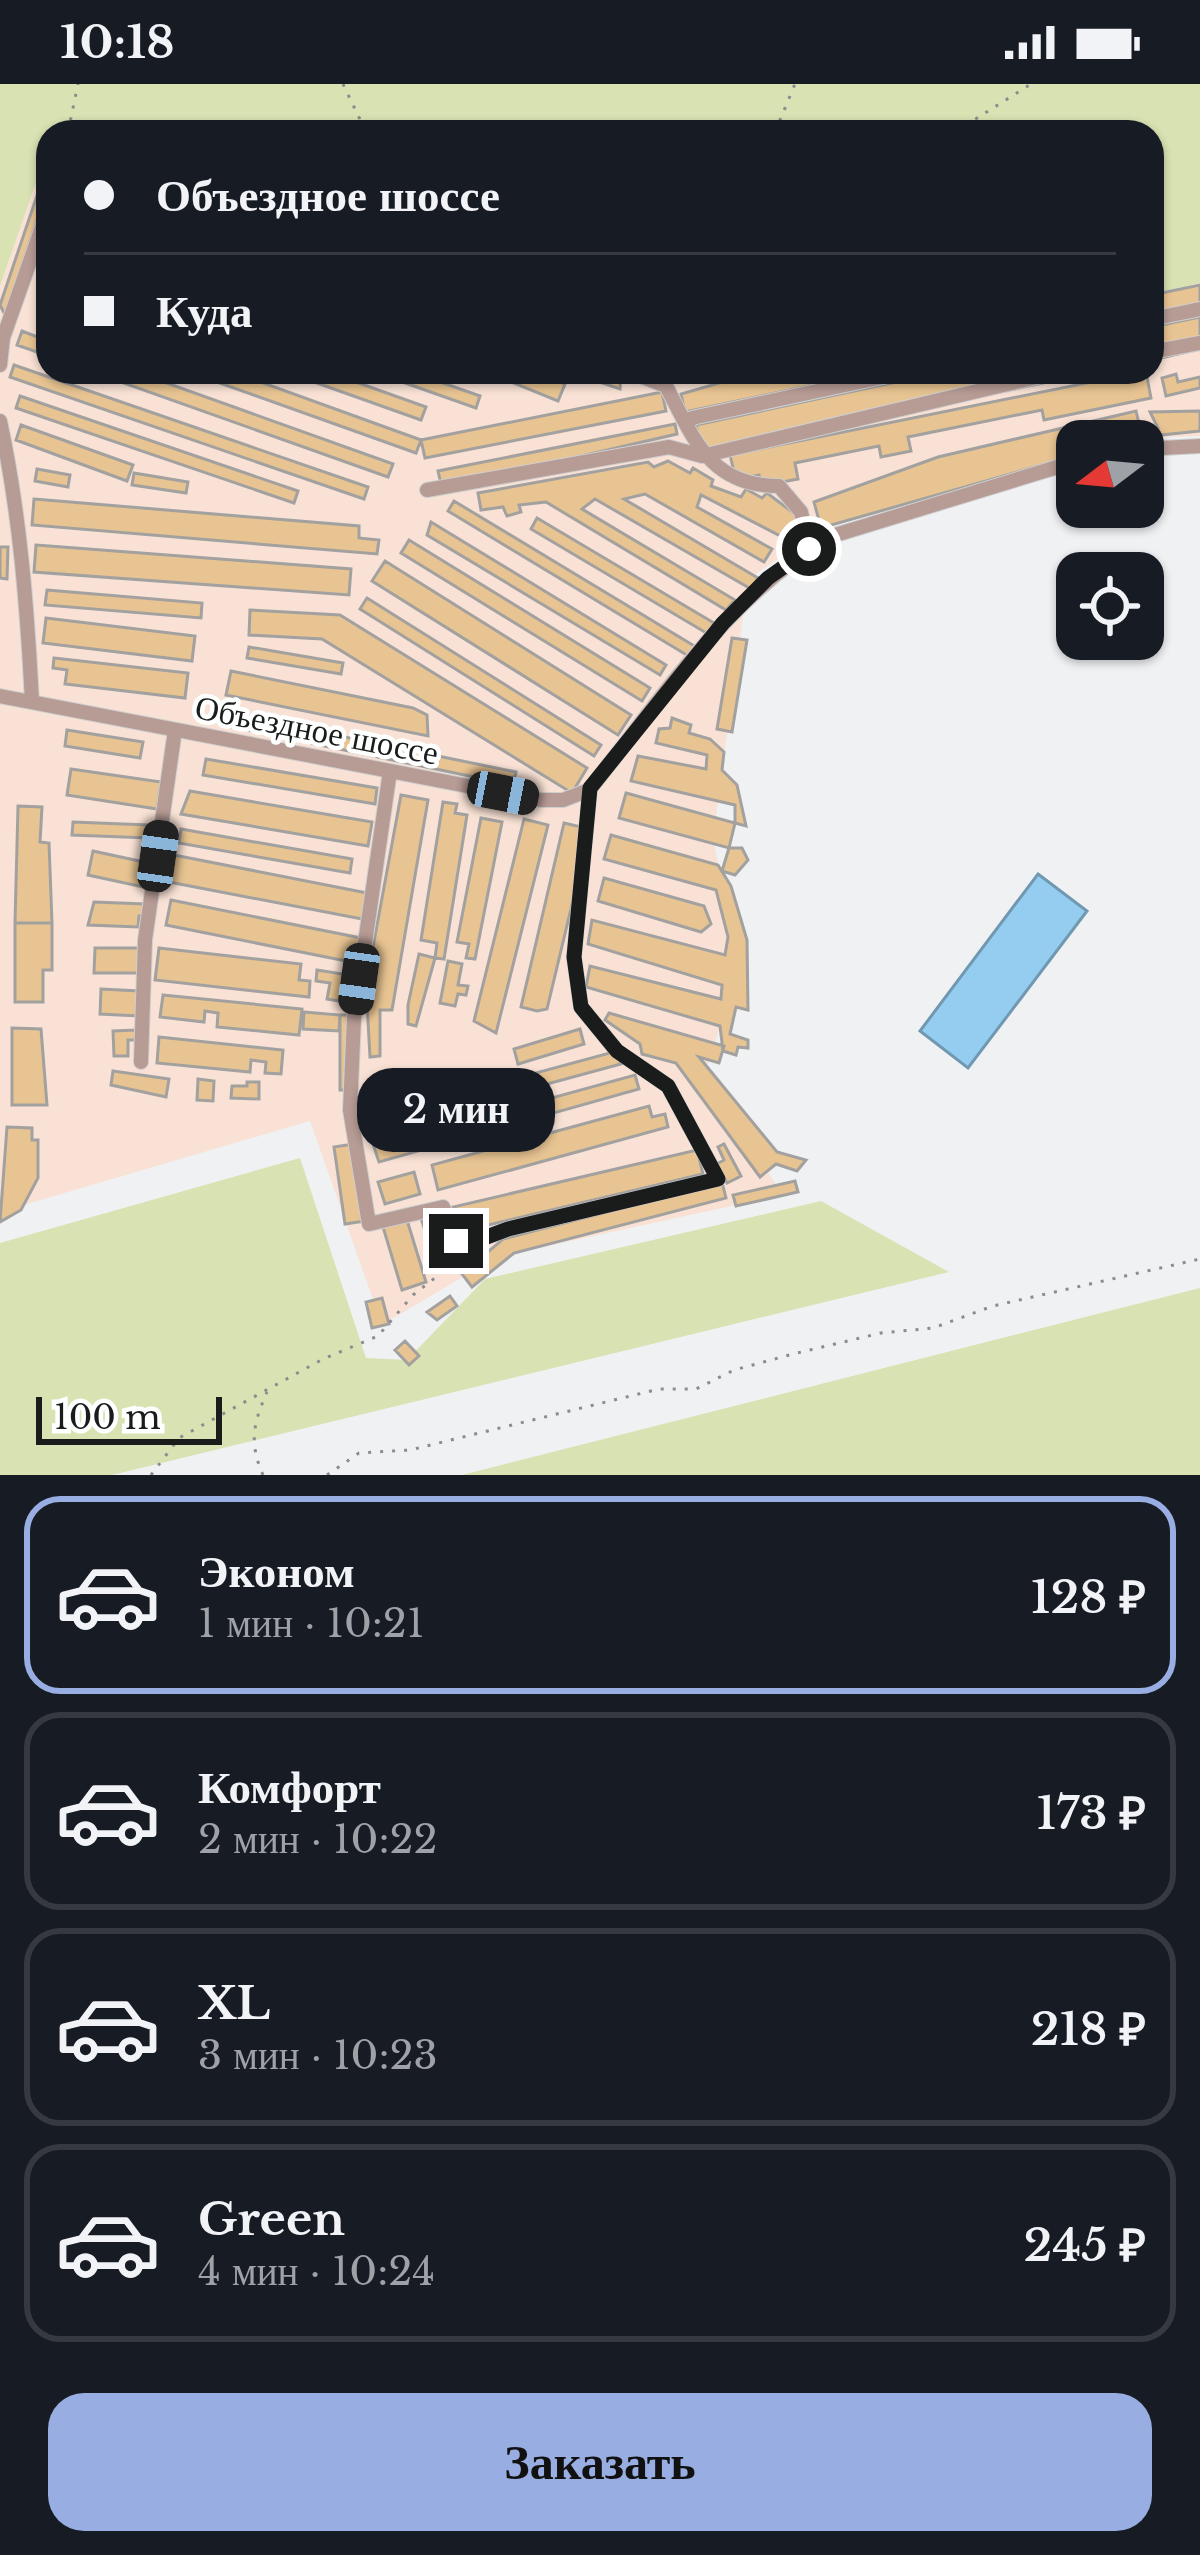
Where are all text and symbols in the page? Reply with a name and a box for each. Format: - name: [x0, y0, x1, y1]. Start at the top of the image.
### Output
- text: 10:18: [60, 14, 175, 70]
- text: Объездное шоссе: [156, 167, 500, 223]
- text: Куда: [156, 283, 252, 339]
- north arrow: [1056, 420, 1164, 528]
- map controls: [1056, 420, 1164, 660]
- route start: [782, 522, 836, 576]
- button: locate: [1056, 552, 1164, 660]
- street label: Объездное шоссе: [192, 686, 442, 774]
- car: [464, 768, 542, 818]
- car: [135, 818, 181, 894]
- car: [336, 941, 382, 1017]
- callout: 2 мин: [357, 1067, 555, 1151]
- text: 2 мин: [402, 1085, 510, 1134]
- route end: [429, 1214, 483, 1268]
- scale bar: [36, 1391, 222, 1444]
- text: 100 m: [54, 1397, 161, 1438]
- icon: car: [54, 1541, 162, 1649]
- text: Эконом: [198, 1543, 355, 1599]
- text: 128 ₽: [1031, 1569, 1146, 1625]
- text: 1 мин · 10:21: [198, 1599, 424, 1648]
- icon: car: [54, 1757, 162, 1865]
- text: Комфорт: [198, 1759, 381, 1815]
- text: 173 ₽: [1036, 1785, 1146, 1841]
- text: 2 мин · 10:22: [198, 1815, 438, 1864]
- icon: car: [54, 1973, 162, 2081]
- text: XL: [198, 1975, 270, 2031]
- text: 218 ₽: [1031, 2001, 1146, 2057]
- text: 3 мин · 10:23: [198, 2031, 438, 2080]
- icon: car: [54, 2189, 162, 2297]
- text: Green: [198, 2191, 345, 2247]
- text: 245 ₽: [1024, 2217, 1146, 2273]
- text: 4 мин · 10:24: [198, 2247, 435, 2296]
- button: Заказать: [48, 2393, 1152, 2531]

